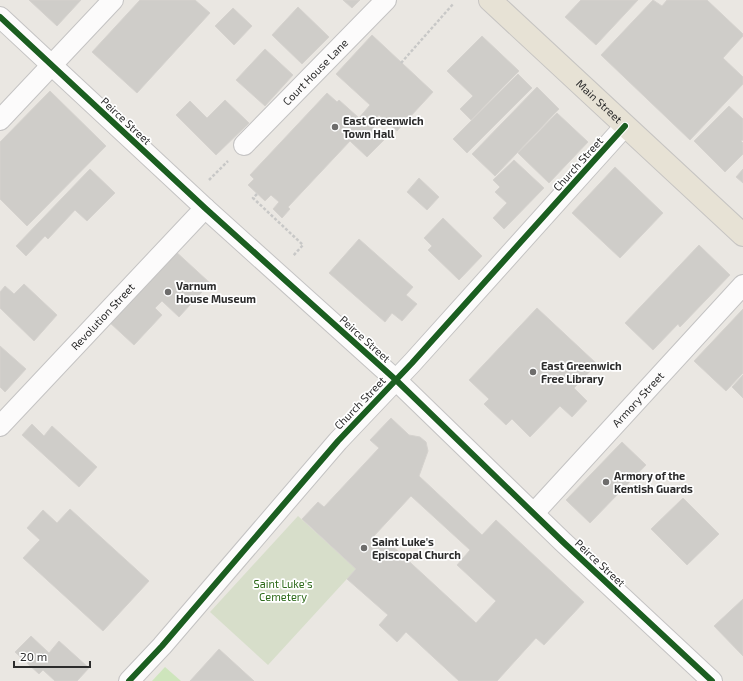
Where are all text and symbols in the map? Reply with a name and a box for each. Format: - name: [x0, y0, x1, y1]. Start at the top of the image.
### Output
- street label: Court House Lane: [280, 36, 350, 108]
- street label: Main Street: [574, 77, 625, 126]
- street label: Peirce Street: [99, 94, 154, 147]
- place label: East Greenwich Town Hall: [343, 114, 424, 140]
- marker: East Greenwich Town Hall: [330, 122, 340, 132]
- street label: Church Street: [550, 134, 605, 193]
- place label: Varnum House Museum: [176, 279, 256, 305]
- street label: Revolution Street: [68, 280, 137, 352]
- marker: Varnum House Museum: [163, 287, 173, 297]
- street label: Peirce Street: [337, 313, 393, 365]
- place label: East Greenwich Free Library: [541, 359, 622, 386]
- marker: East Greenwich Free Library: [528, 367, 538, 377]
- street label: Armory Street: [609, 369, 666, 429]
- street label: Church Street: [331, 374, 388, 432]
- place label: Armory of the Kentish Guards: [614, 469, 693, 495]
- marker: Armory of the Kentish Guards: [601, 477, 611, 487]
- place label: Saint Luke's Episcopal Church: [372, 535, 461, 561]
- street label: Peirce Street: [573, 536, 628, 589]
- marker: Saint Luke's Episcopal Church: [359, 543, 369, 553]
- park label: Saint Luke's Cemetery: [253, 577, 313, 603]
- scale bar: [14, 643, 90, 669]
- text: 20 m: [20, 649, 47, 663]

